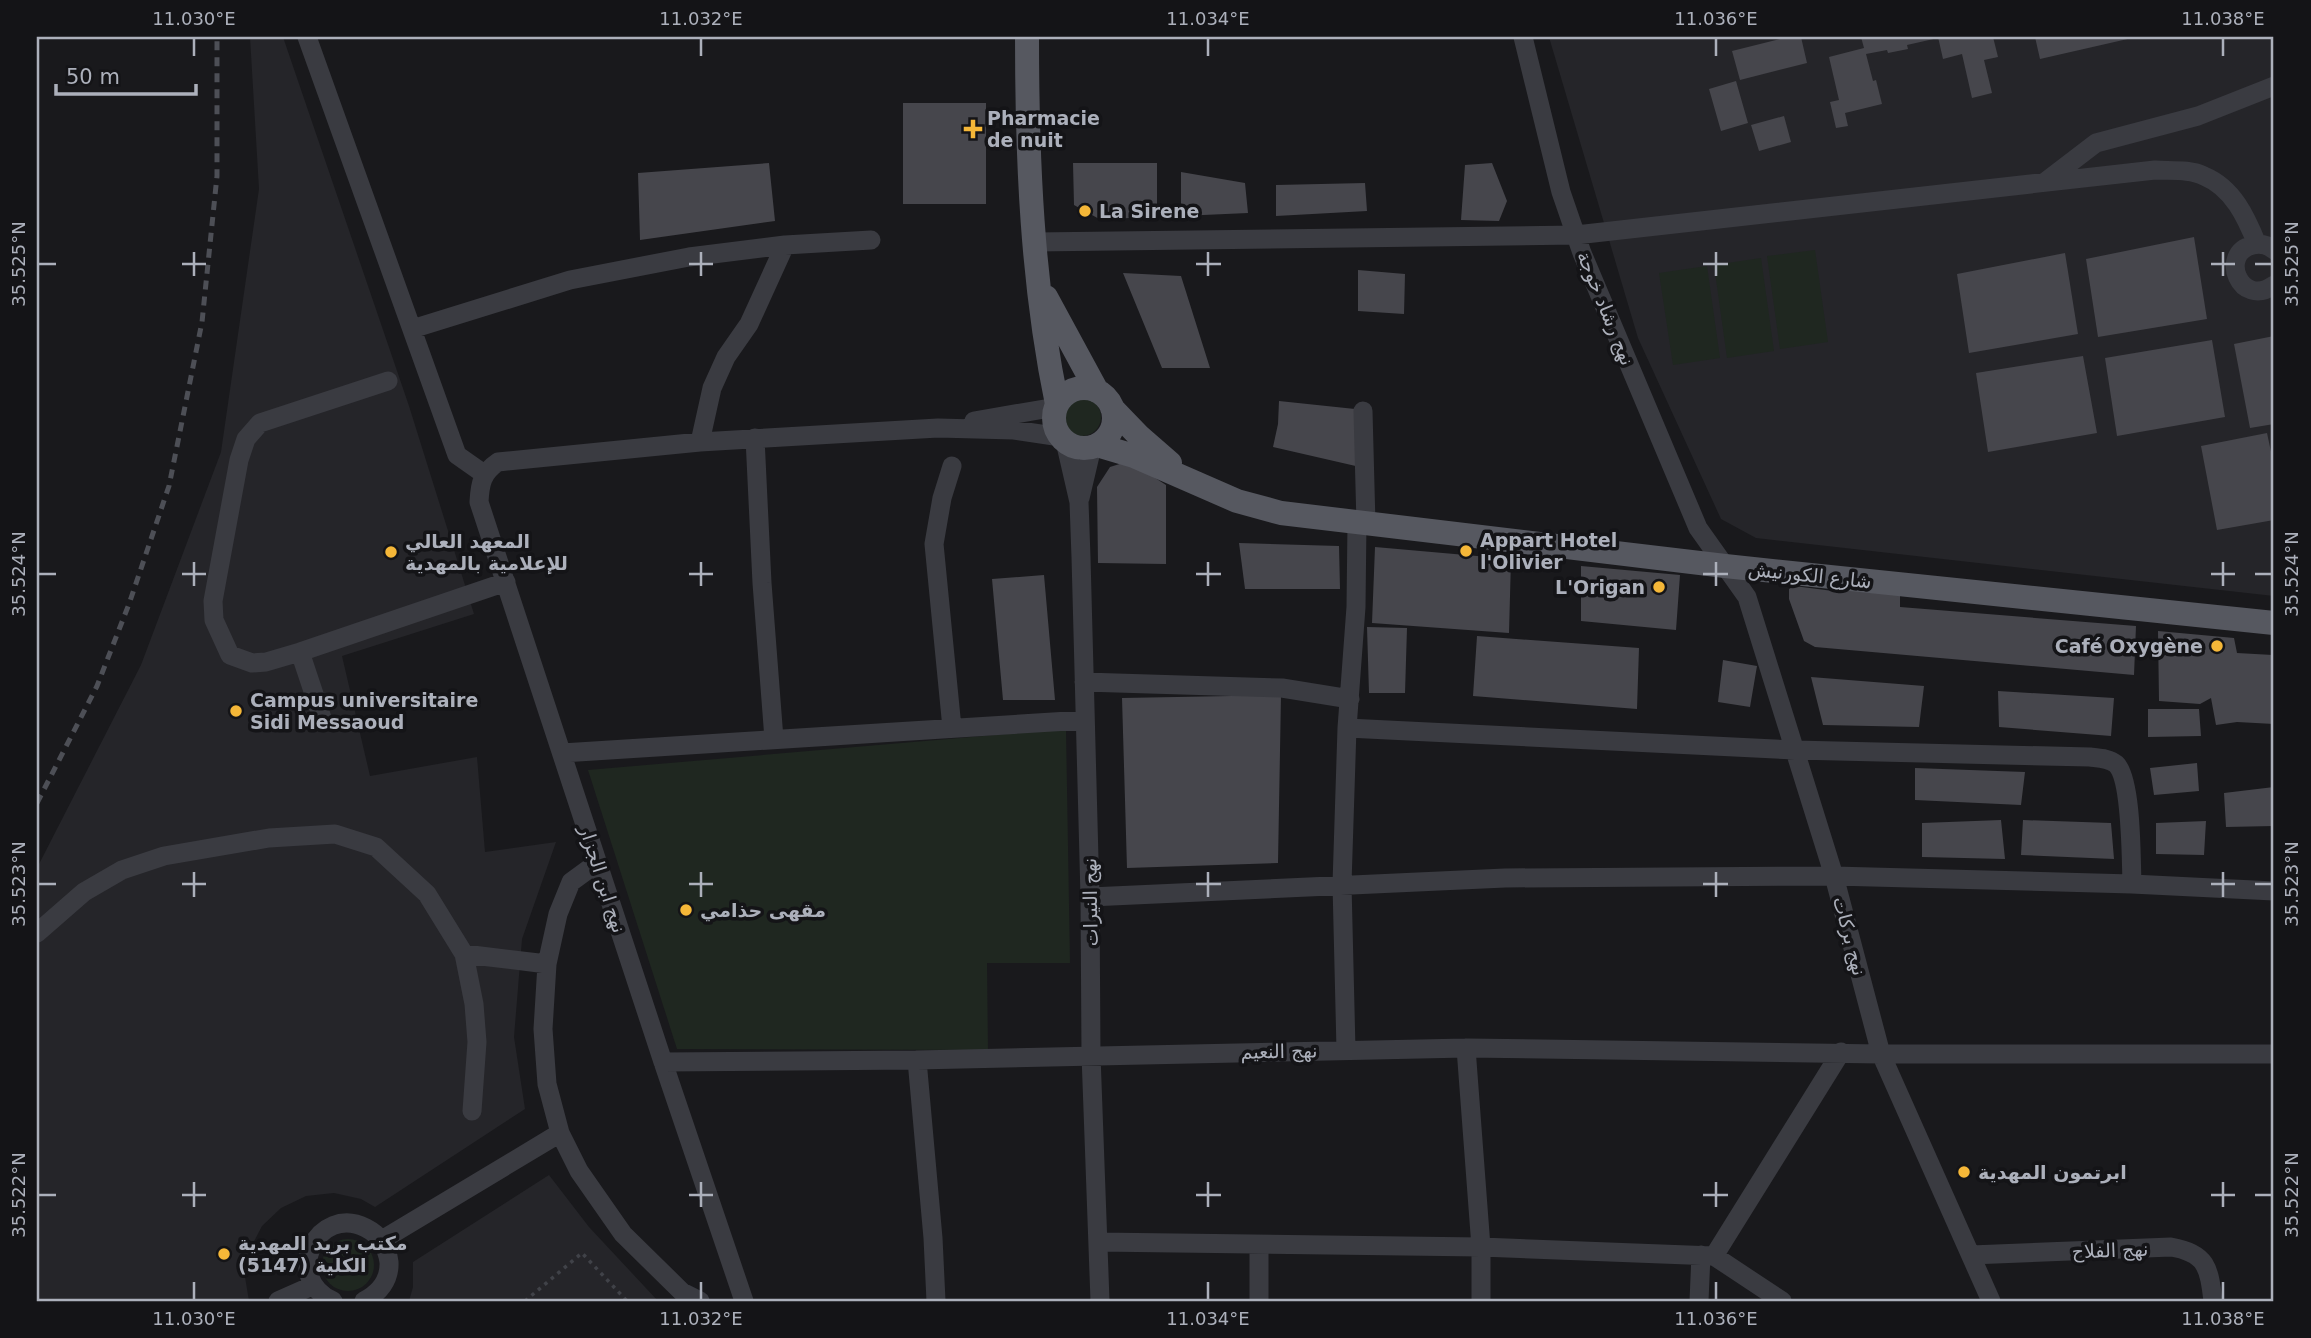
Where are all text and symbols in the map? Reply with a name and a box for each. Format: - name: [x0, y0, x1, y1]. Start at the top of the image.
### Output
- text: 11.030°E: [152, 8, 236, 29]
- text: 11.032°E: [659, 8, 743, 29]
- text: 11.034°E: [1166, 8, 1250, 29]
- text: 11.036°E: [1674, 8, 1758, 29]
- text: 11.038°E: [2181, 8, 2265, 29]
- scale bar: [56, 52, 196, 96]
- text: 50 m: [66, 65, 120, 89]
- place label: Pharmacie de nuit: [987, 107, 1100, 151]
- marker: Pharmacie de nuit: [965, 121, 981, 137]
- place label: La Sirene: [1099, 200, 1199, 222]
- marker: La Sirene: [1077, 203, 1093, 219]
- text: 35.525°N: [8, 221, 29, 307]
- text: 35.525°N: [2281, 221, 2302, 307]
- street label: نهج رشاد خوجة: [1572, 248, 1639, 369]
- place label: Appart Hotel l'Olivier: [1480, 529, 1617, 573]
- place label: المعهد العالي للإعلامية بالمهدية: [405, 530, 568, 575]
- text: 35.524°N: [8, 531, 29, 617]
- text: 35.524°N: [2281, 531, 2302, 617]
- marker: Appart Hotel l'Olivier: [1458, 543, 1474, 559]
- marker: المعهد العالي للإعلامية بالمهدية: [383, 544, 399, 560]
- street label: شارع الكورنيش: [1747, 558, 1873, 593]
- place label: L'Origan: [1555, 576, 1645, 598]
- marker: L'Origan: [1651, 579, 1667, 595]
- place label: Café Oxygène: [2055, 635, 2203, 657]
- marker: Café Oxygène: [2209, 638, 2225, 654]
- place label: Campus universitaire Sidi Messaoud: [250, 689, 478, 733]
- marker: Campus universitaire Sidi Messaoud: [228, 703, 244, 719]
- street label: نهج ابن الجزار: [574, 822, 631, 936]
- text: 35.523°N: [8, 841, 29, 927]
- text: 35.523°N: [2281, 841, 2302, 927]
- street label: نهج النيرات: [1078, 858, 1103, 946]
- street label: نهج بركات: [1828, 894, 1871, 978]
- place label: مقهى حذامي: [700, 899, 826, 922]
- marker: مقهى حذامي: [678, 902, 694, 918]
- street label: نهج النعيم: [1240, 1039, 1318, 1064]
- text: 35.522°N: [8, 1152, 29, 1238]
- text: 35.522°N: [2281, 1152, 2302, 1238]
- place label: ابرتمون المهدية: [1978, 1161, 2127, 1184]
- marker: ابرتمون المهدية: [1956, 1164, 1972, 1180]
- place label: مكتب بريد المهدية الكلية (5147): [238, 1232, 408, 1276]
- street label: نهج الفلاح: [2071, 1238, 2149, 1263]
- marker: مكتب بريد المهدية الكلية (5147): [216, 1246, 232, 1262]
- text: 11.030°E: [152, 1308, 236, 1329]
- text: 11.032°E: [659, 1308, 743, 1329]
- text: 11.034°E: [1166, 1308, 1250, 1329]
- text: 11.036°E: [1674, 1308, 1758, 1329]
- text: 11.038°E: [2181, 1308, 2265, 1329]

